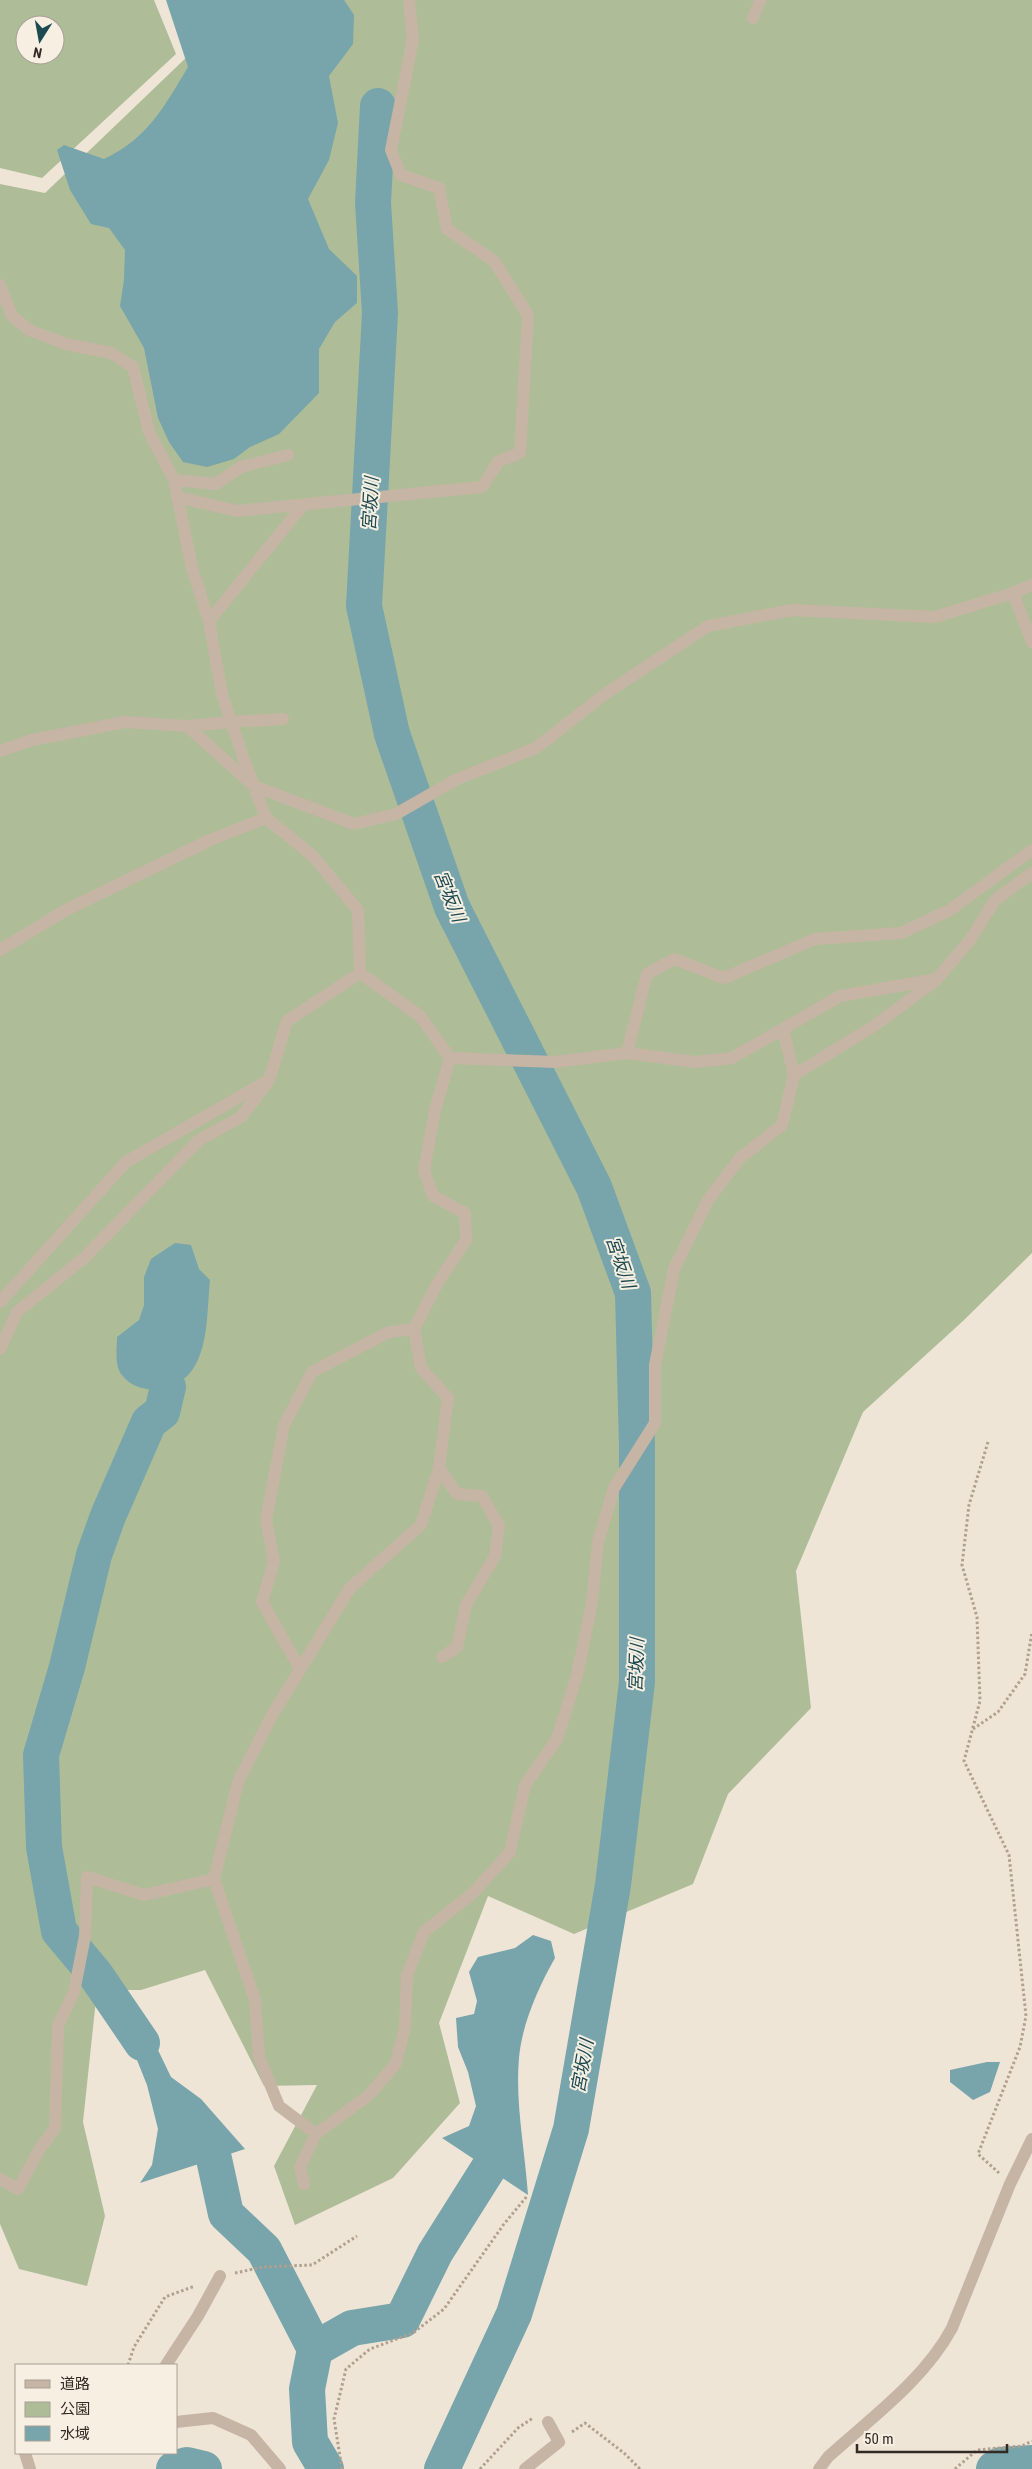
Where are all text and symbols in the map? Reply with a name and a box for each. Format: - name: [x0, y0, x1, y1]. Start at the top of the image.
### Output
- north arrow: [15, 15, 65, 65]
- text: N: [32, 44, 43, 61]
- water label: 宮坂川: [358, 474, 382, 532]
- water label: 宮坂川: [430, 867, 471, 927]
- water label: 宮坂川: [602, 1233, 640, 1293]
- water label: 宮坂川: [625, 1636, 648, 1692]
- water label: 宮坂川: [567, 2036, 597, 2094]
- legend: [15, 2364, 178, 2454]
- text: 道路: [60, 2375, 90, 2393]
- text: 公園: [60, 2400, 90, 2418]
- scale bar: [857, 2422, 1007, 2454]
- text: 水域: [60, 2425, 90, 2443]
- text: 50 m: [864, 2430, 894, 2448]

